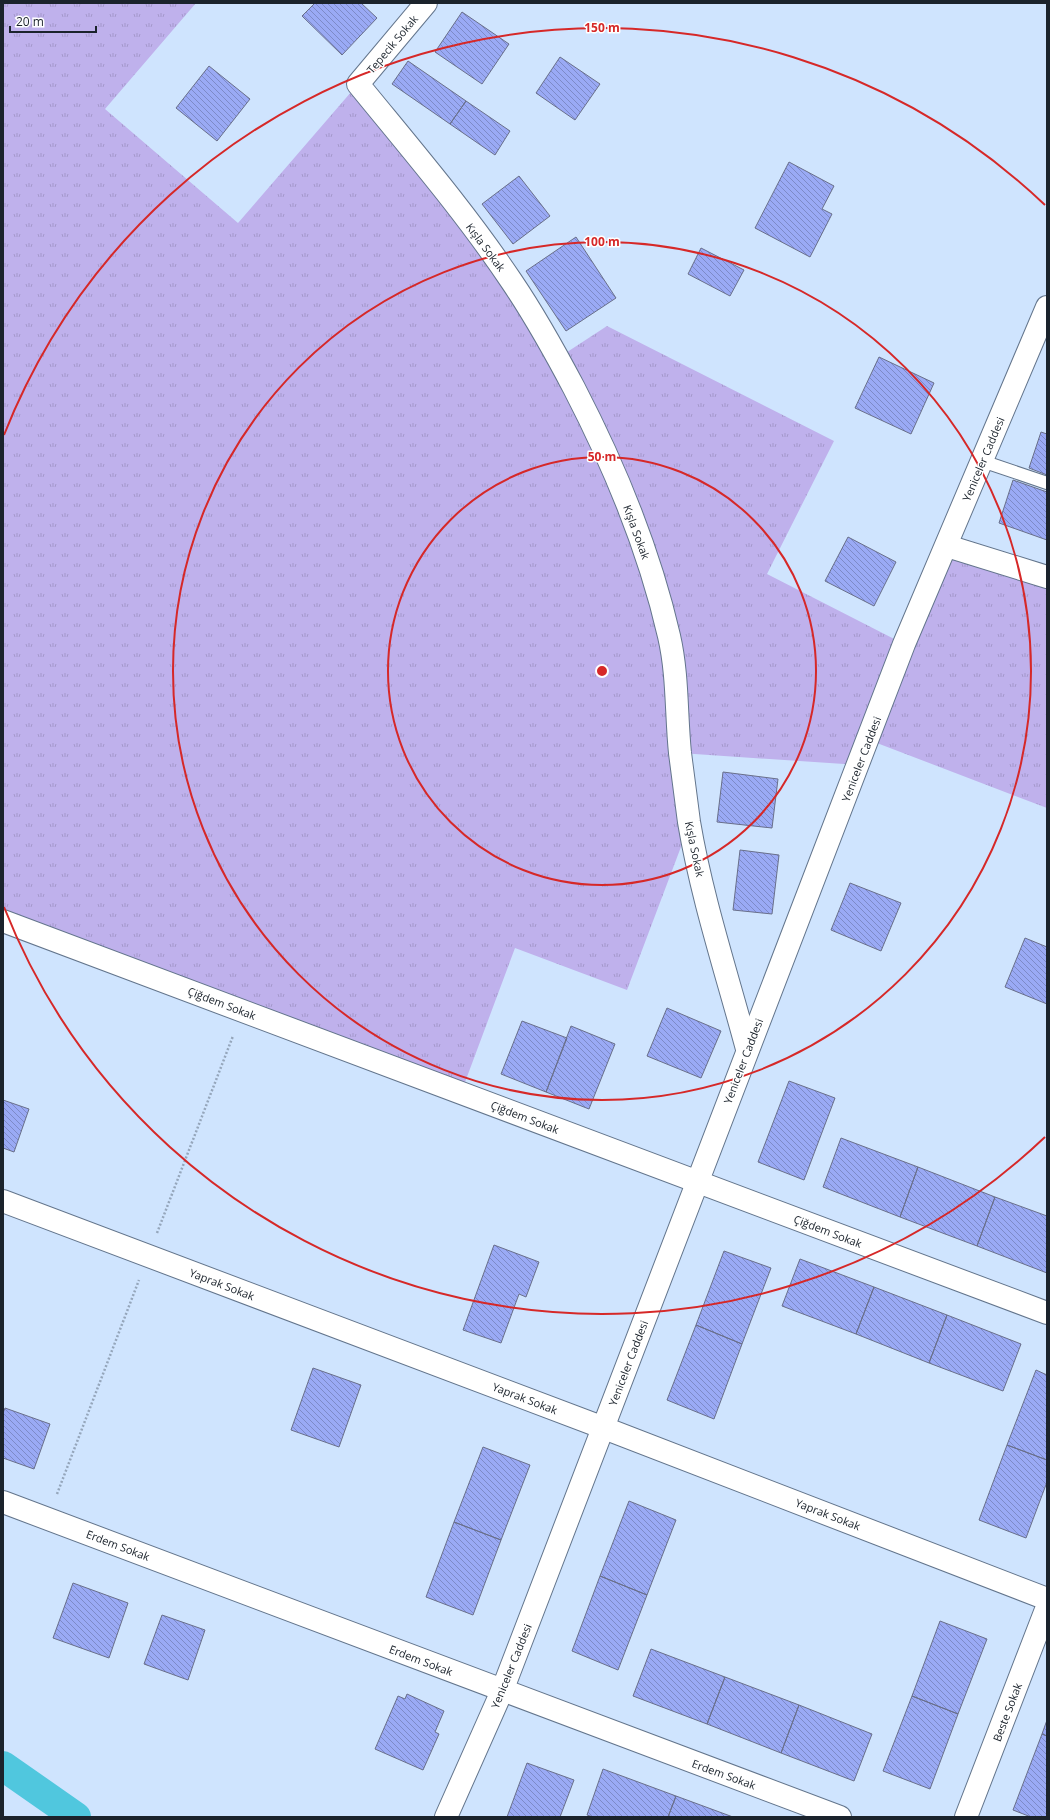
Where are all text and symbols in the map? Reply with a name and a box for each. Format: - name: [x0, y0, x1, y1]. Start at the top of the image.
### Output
- scale bar: [10, 8, 96, 34]
- street label: Tepecik Sokak: [363, 11, 421, 76]
- text: 20 m: [16, 13, 44, 30]
- text: 150 m: [584, 19, 620, 36]
- street label: Kışla Sokak: [463, 220, 509, 274]
- text: 100 m: [584, 233, 620, 250]
- street label: Yeniceler Caddesi: [958, 415, 1008, 503]
- text: 50 m: [588, 448, 616, 465]
- street label: Kışla Sokak: [620, 503, 654, 561]
- centre of rings: [595, 664, 609, 678]
- street label: Yeniceler Caddesi: [838, 714, 884, 804]
- street label: Kışla Sokak: [682, 820, 708, 879]
- street label: Çiğdem Sokak: [186, 983, 258, 1023]
- street label: Yeniceler Caddesi: [720, 1016, 766, 1106]
- street label: Çiğdem Sokak: [489, 1097, 561, 1137]
- street label: Çiğdem Sokak: [792, 1211, 864, 1251]
- street label: Yaprak Sokak: [187, 1265, 257, 1303]
- street label: Yeniceler Caddesi: [605, 1318, 651, 1408]
- street label: Yaprak Sokak: [490, 1379, 560, 1417]
- street label: Yaprak Sokak: [793, 1495, 863, 1533]
- street label: Erdem Sokak: [84, 1526, 152, 1564]
- street label: Yeniceler Caddesi: [487, 1621, 535, 1711]
- street label: Erdem Sokak: [387, 1641, 455, 1679]
- street label: Beste Sokak: [989, 1680, 1025, 1744]
- street label: Erdem Sokak: [690, 1756, 758, 1793]

